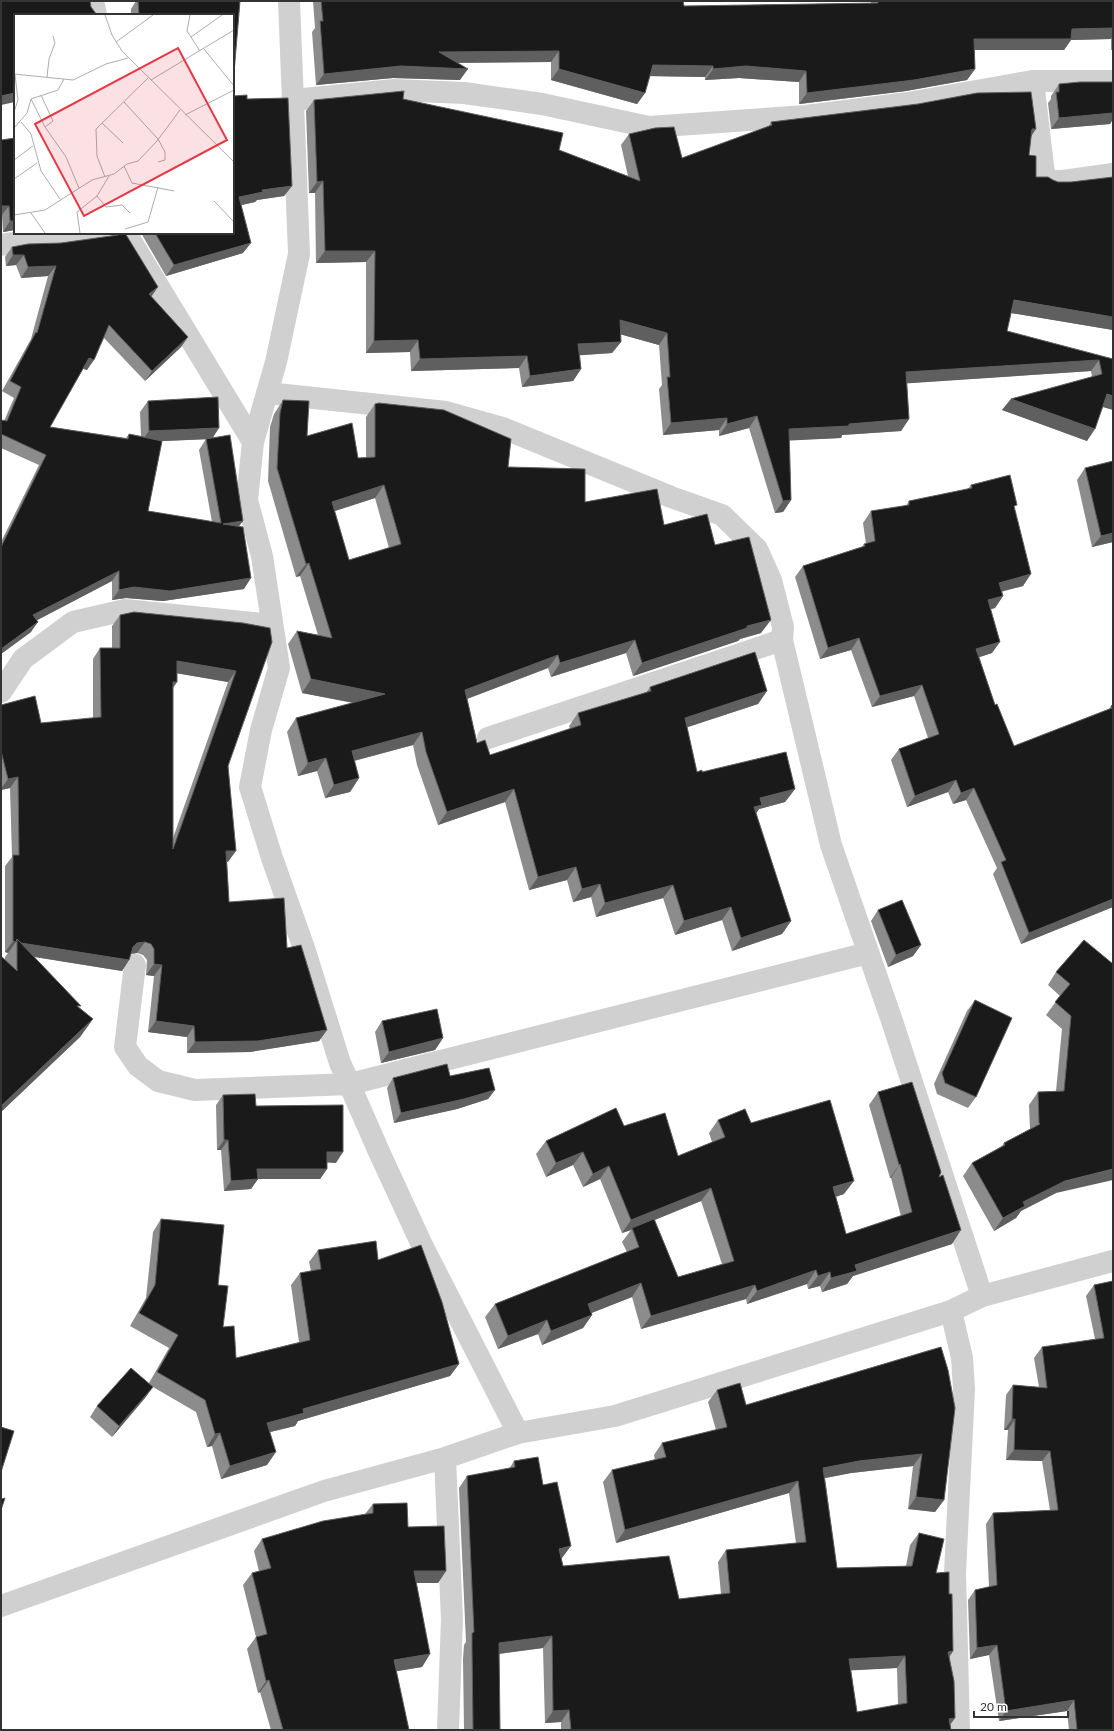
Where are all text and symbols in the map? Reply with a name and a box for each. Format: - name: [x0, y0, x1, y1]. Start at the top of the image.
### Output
- inset map: [14, 14, 234, 234]
- scale bar: [974, 1693, 1068, 1719]
- text: 20 m: [980, 1699, 1007, 1714]

